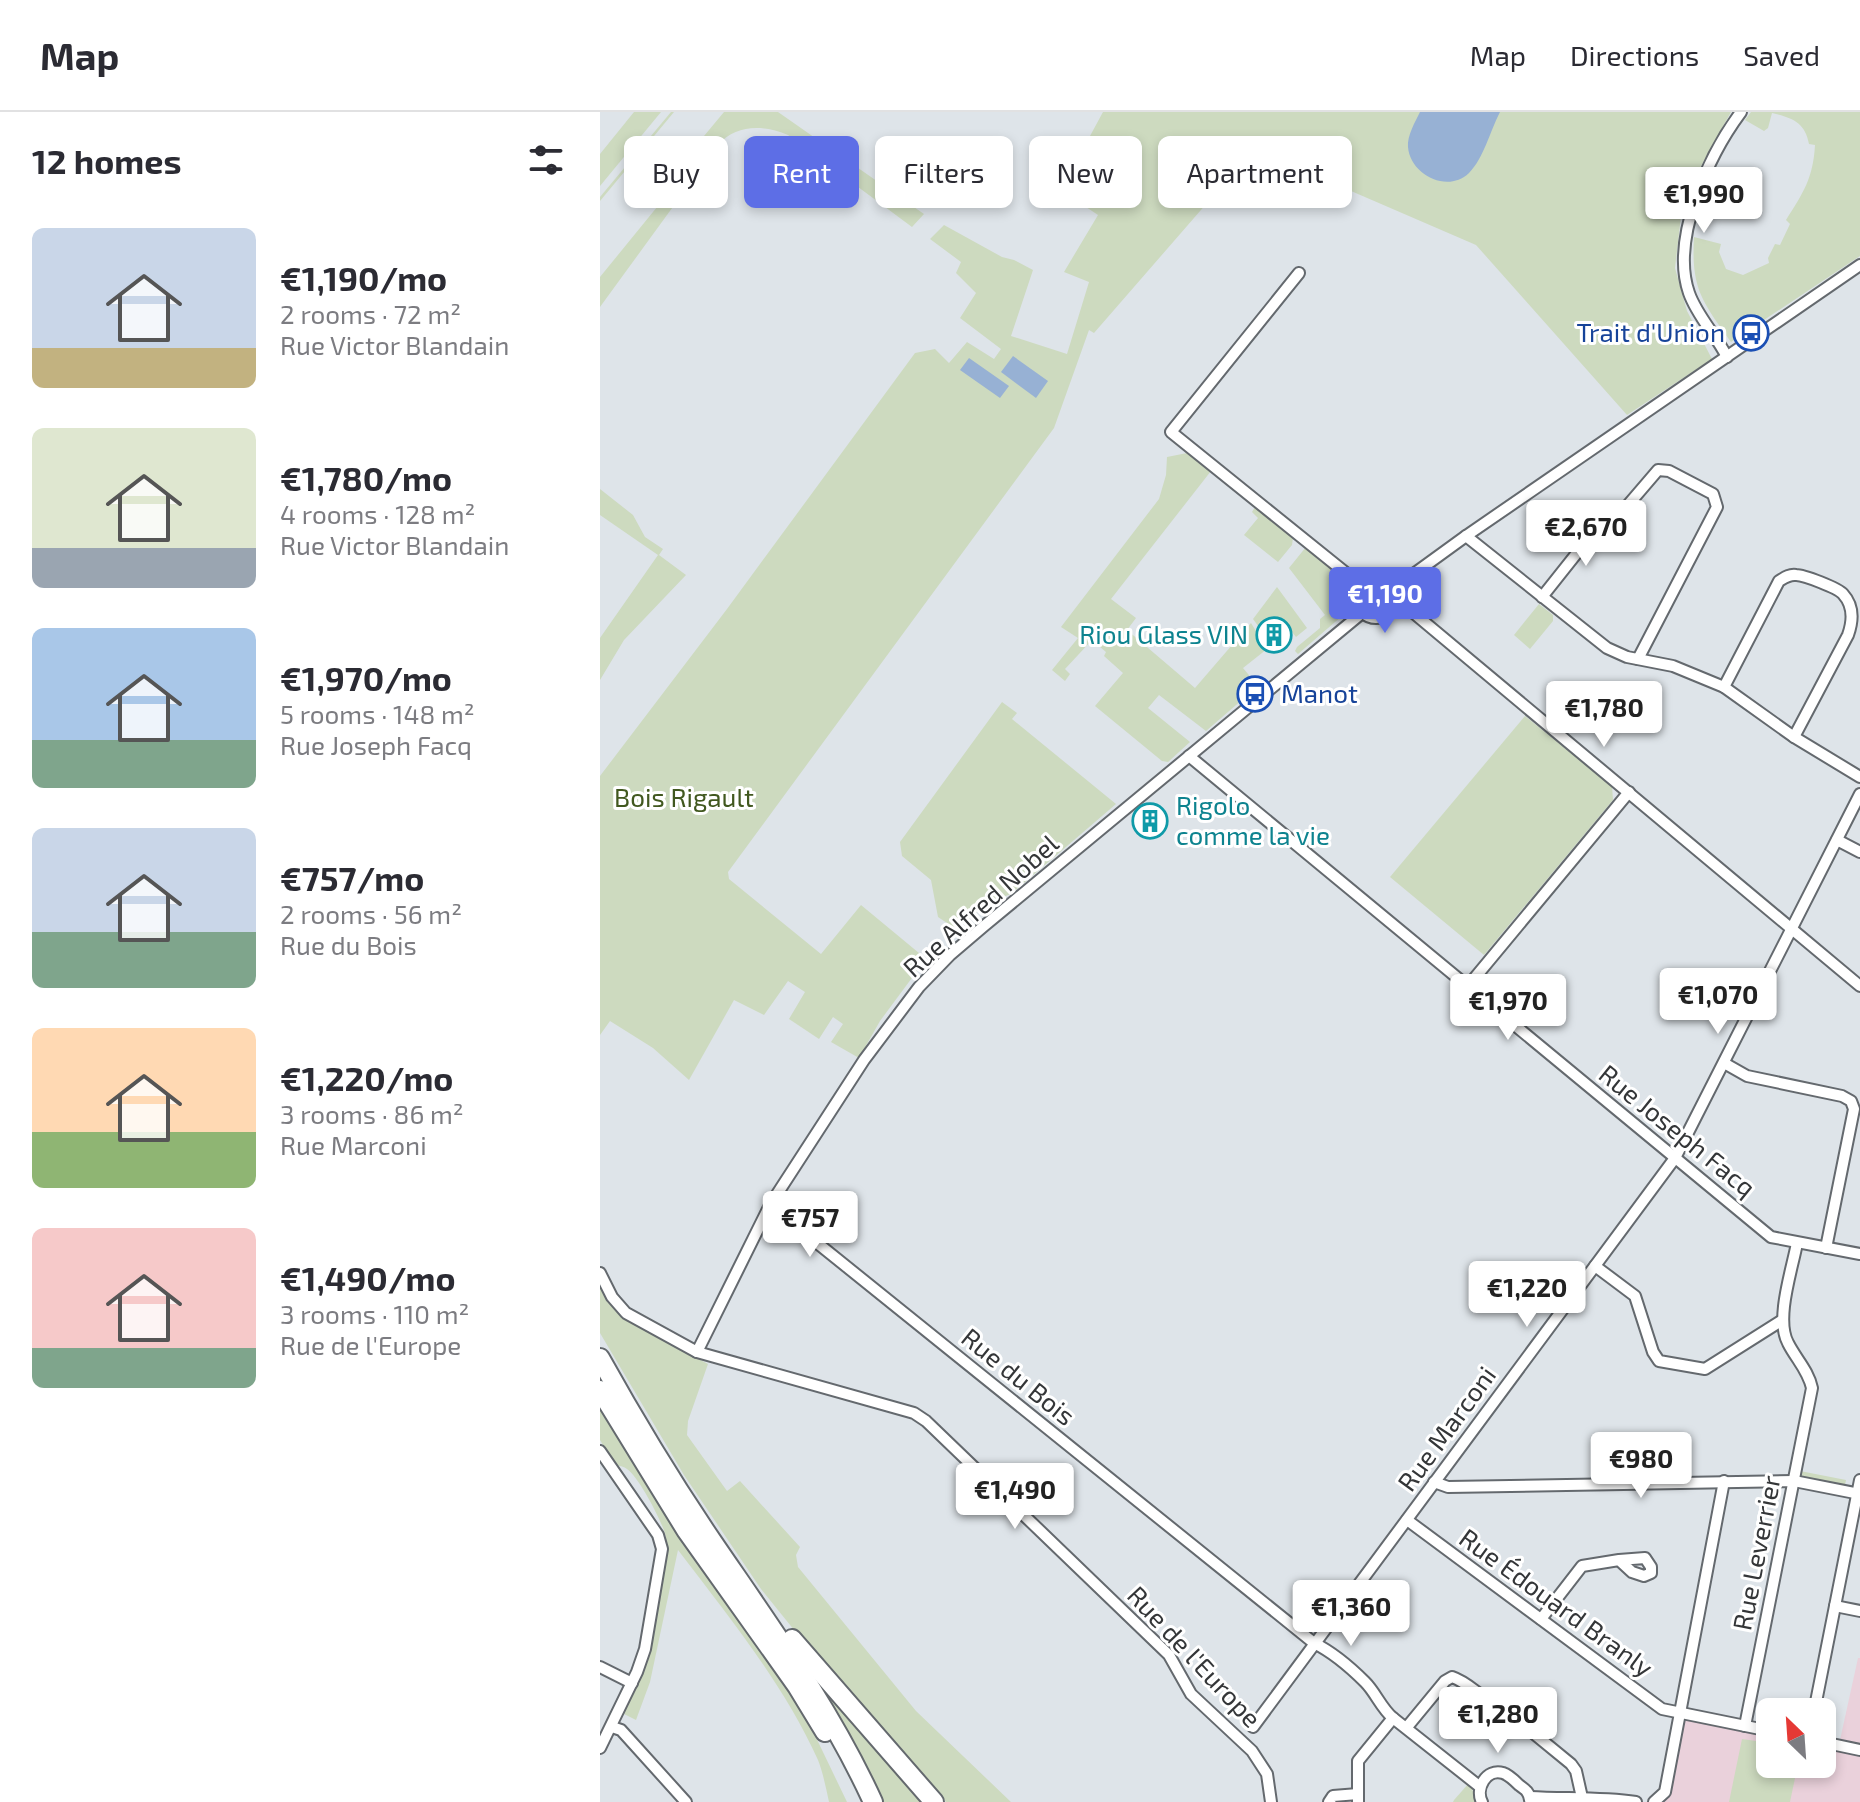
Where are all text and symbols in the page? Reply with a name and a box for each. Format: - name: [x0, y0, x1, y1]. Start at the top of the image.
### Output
- text: Map: [40, 32, 119, 78]
- text: Map: [1470, 38, 1526, 72]
- text: Directions: [1570, 38, 1699, 72]
- text: Saved: [1743, 38, 1820, 72]
- chip: Buy: [624, 136, 728, 208]
- chip: Rent: [744, 136, 859, 208]
- chip: Filters: [875, 136, 1013, 208]
- chip: New: [1029, 136, 1142, 208]
- chip: Apartment: [1158, 136, 1352, 208]
- icon: filters: [524, 138, 568, 182]
- text: 12 homes: [32, 140, 181, 181]
- pin: €1,990: [1639, 167, 1769, 235]
- text: €1,990: [1663, 177, 1745, 208]
- text: €1,190/mo: [280, 257, 447, 298]
- icon: home: [96, 260, 192, 356]
- text: 2 rooms · 72 m²: [280, 298, 461, 329]
- bus stop icon: Trait d'Union: [1732, 314, 1770, 352]
- place label: Trait d'Union: [1576, 316, 1725, 347]
- text: Rue Victor Blandain: [280, 329, 509, 360]
- text: €1,780/mo: [280, 457, 452, 498]
- icon: home: [96, 460, 192, 556]
- text: 4 rooms · 128 m²: [280, 498, 475, 529]
- pin: €2,670: [1521, 500, 1651, 568]
- text: €2,670: [1544, 510, 1628, 541]
- text: Rue Victor Blandain: [280, 529, 509, 560]
- pin: €1,190: [1320, 567, 1450, 635]
- text: €1,190: [1347, 577, 1423, 608]
- building icon: Riou Glass VIN: [1255, 616, 1293, 654]
- place label: Riou Glass VIN: [1079, 618, 1248, 649]
- text: €1,970/mo: [280, 657, 452, 698]
- icon: home: [96, 660, 192, 756]
- bus stop icon: Manot: [1236, 675, 1274, 713]
- place label: Manot: [1281, 677, 1358, 708]
- pin: €1,780: [1539, 681, 1669, 749]
- text: €1,780: [1564, 691, 1644, 722]
- text: 5 rooms · 148 m²: [280, 698, 475, 729]
- text: Rue Joseph Facq: [280, 729, 472, 760]
- park label: Bois Rigault: [614, 781, 754, 812]
- place label: Rigolo comme la vie: [1176, 789, 1330, 850]
- building icon: Rigolo comme la vie: [1131, 802, 1169, 840]
- street label: Rue Alfred Nobel: [896, 827, 1064, 983]
- text: €757/mo: [280, 857, 424, 898]
- icon: home: [96, 860, 192, 956]
- text: 2 rooms · 56 m²: [280, 898, 462, 929]
- text: Rue du Bois: [280, 929, 417, 960]
- pin: €1,070: [1653, 968, 1783, 1036]
- pin: €1,970: [1443, 974, 1573, 1042]
- text: €1,070: [1678, 978, 1758, 1009]
- text: €1,970: [1468, 984, 1548, 1015]
- text: €1,220/mo: [280, 1057, 453, 1098]
- street label: Rue Joseph Facq: [1594, 1057, 1762, 1202]
- icon: home: [96, 1060, 192, 1156]
- text: 3 rooms · 86 m²: [280, 1098, 464, 1129]
- text: Rue Marconi: [280, 1129, 427, 1160]
- pin: €757: [763, 1191, 857, 1259]
- text: €757: [781, 1201, 839, 1232]
- text: €1,490/mo: [280, 1257, 455, 1298]
- icon: home: [96, 1260, 192, 1356]
- pin: €1,220: [1462, 1261, 1592, 1329]
- text: €1,220: [1487, 1271, 1567, 1302]
- text: 3 rooms · 110 m²: [280, 1298, 469, 1329]
- street label: Rue du Bois: [956, 1321, 1082, 1431]
- text: Rue de l'Europe: [280, 1329, 461, 1360]
- street label: Rue Marconi: [1390, 1360, 1501, 1497]
- pin: €980: [1594, 1432, 1688, 1500]
- text: €980: [1609, 1442, 1673, 1473]
- pin: €1,490: [950, 1463, 1080, 1531]
- text: €1,490: [974, 1473, 1056, 1504]
- street label: Rue Leverrier: [1725, 1473, 1786, 1633]
- street label: Rue Édouard Branly: [1454, 1521, 1660, 1683]
- street label: Rue de l'Europe: [1122, 1579, 1268, 1733]
- pin: €1,360: [1286, 1580, 1416, 1648]
- text: €1,360: [1311, 1590, 1391, 1621]
- pin: €1,280: [1433, 1687, 1563, 1755]
- text: €1,280: [1457, 1697, 1539, 1728]
- north arrow: [1756, 1698, 1836, 1778]
- map controls: [1756, 1698, 1836, 1778]

